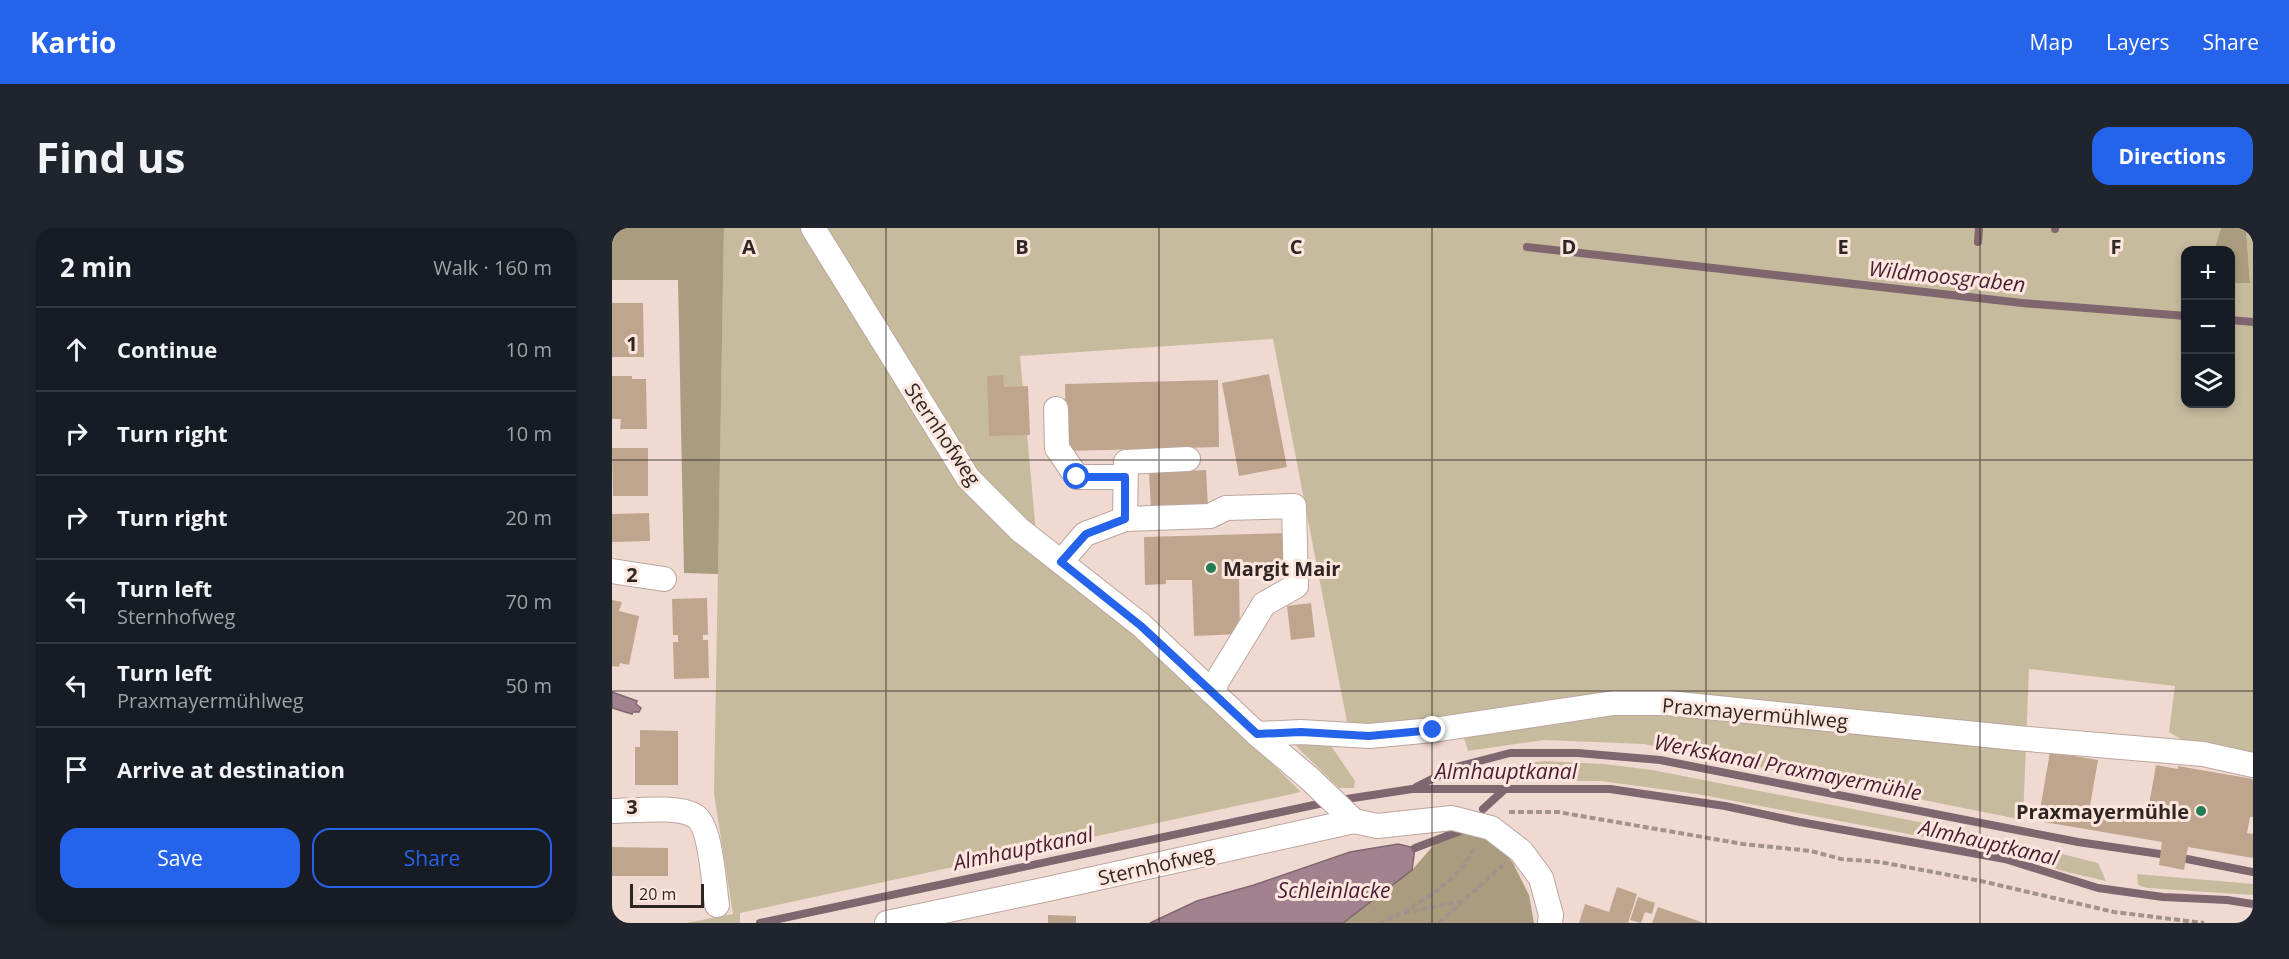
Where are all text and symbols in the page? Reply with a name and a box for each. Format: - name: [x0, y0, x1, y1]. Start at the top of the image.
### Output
- text: Kartio: [30, 23, 116, 61]
- text: Map: [2030, 28, 2073, 56]
- text: Layers: [2106, 28, 2170, 56]
- text: Share: [2203, 28, 2259, 56]
- button: Directions: [2092, 127, 2253, 185]
- text: Find us: [36, 128, 185, 185]
- text: A: [742, 233, 756, 260]
- text: B: [1015, 233, 1029, 260]
- text: C: [1290, 233, 1303, 260]
- text: D: [1562, 233, 1576, 260]
- text: E: [1837, 233, 1849, 260]
- text: F: [2111, 233, 2121, 260]
- map controls: [2181, 246, 2235, 408]
- button: +: [2181, 246, 2235, 300]
- text: 2 min: [60, 249, 132, 285]
- text: Walk · 160 m: [433, 254, 552, 281]
- water label: Wildmoosgraben: [1867, 254, 2027, 298]
- button: −: [2181, 300, 2235, 354]
- text: 1: [626, 330, 638, 357]
- icon: ahead: [60, 333, 93, 366]
- text: Continue: [117, 334, 217, 364]
- text: 10 m: [505, 336, 552, 363]
- button: layers: [2181, 354, 2235, 408]
- street label: Sternhofweg: [899, 377, 987, 491]
- icon: right: [60, 417, 93, 450]
- text: Turn right: [117, 418, 228, 448]
- text: 10 m: [505, 420, 552, 447]
- route start: [1063, 463, 1089, 489]
- icon: right: [60, 501, 93, 534]
- text: Turn right: [117, 502, 228, 532]
- text: 20 m: [505, 504, 552, 531]
- place label: Margit Mair: [1223, 555, 1340, 582]
- text: 2: [626, 561, 638, 588]
- marker: Margit Mair: [1204, 561, 1218, 575]
- text: Turn left: [117, 573, 212, 603]
- icon: left: [60, 585, 93, 618]
- text: 70 m: [505, 588, 552, 615]
- text: Sternhofweg: [117, 603, 235, 630]
- text: Turn left: [117, 657, 212, 687]
- icon: left: [60, 669, 93, 702]
- text: 50 m: [505, 672, 552, 699]
- text: Praxmayermühlweg: [117, 687, 304, 714]
- street label: Praxmayermühlweg: [1661, 691, 1849, 735]
- route end: [1419, 716, 1445, 742]
- water label: Werkskanal Praxmayermühle: [1652, 727, 1924, 807]
- icon: arrive: [60, 753, 93, 786]
- text: Arrive at destination: [117, 754, 345, 784]
- water label: Almhauptkanal: [1433, 757, 1578, 785]
- text: 3: [626, 793, 638, 820]
- place label: Praxmayermühle: [2016, 798, 2189, 825]
- marker: Praxmayermühle: [2194, 804, 2208, 818]
- water label: Almhauptkanal: [1915, 812, 2062, 872]
- water label: Almhauptkanal: [949, 819, 1096, 877]
- button: Save: [60, 828, 300, 888]
- button: Share: [312, 828, 552, 888]
- street label: Sternhofweg: [1095, 839, 1217, 891]
- water label: Schleinlacke: [1278, 876, 1390, 904]
- scale bar: [630, 881, 704, 908]
- text: 20 m: [639, 883, 676, 905]

